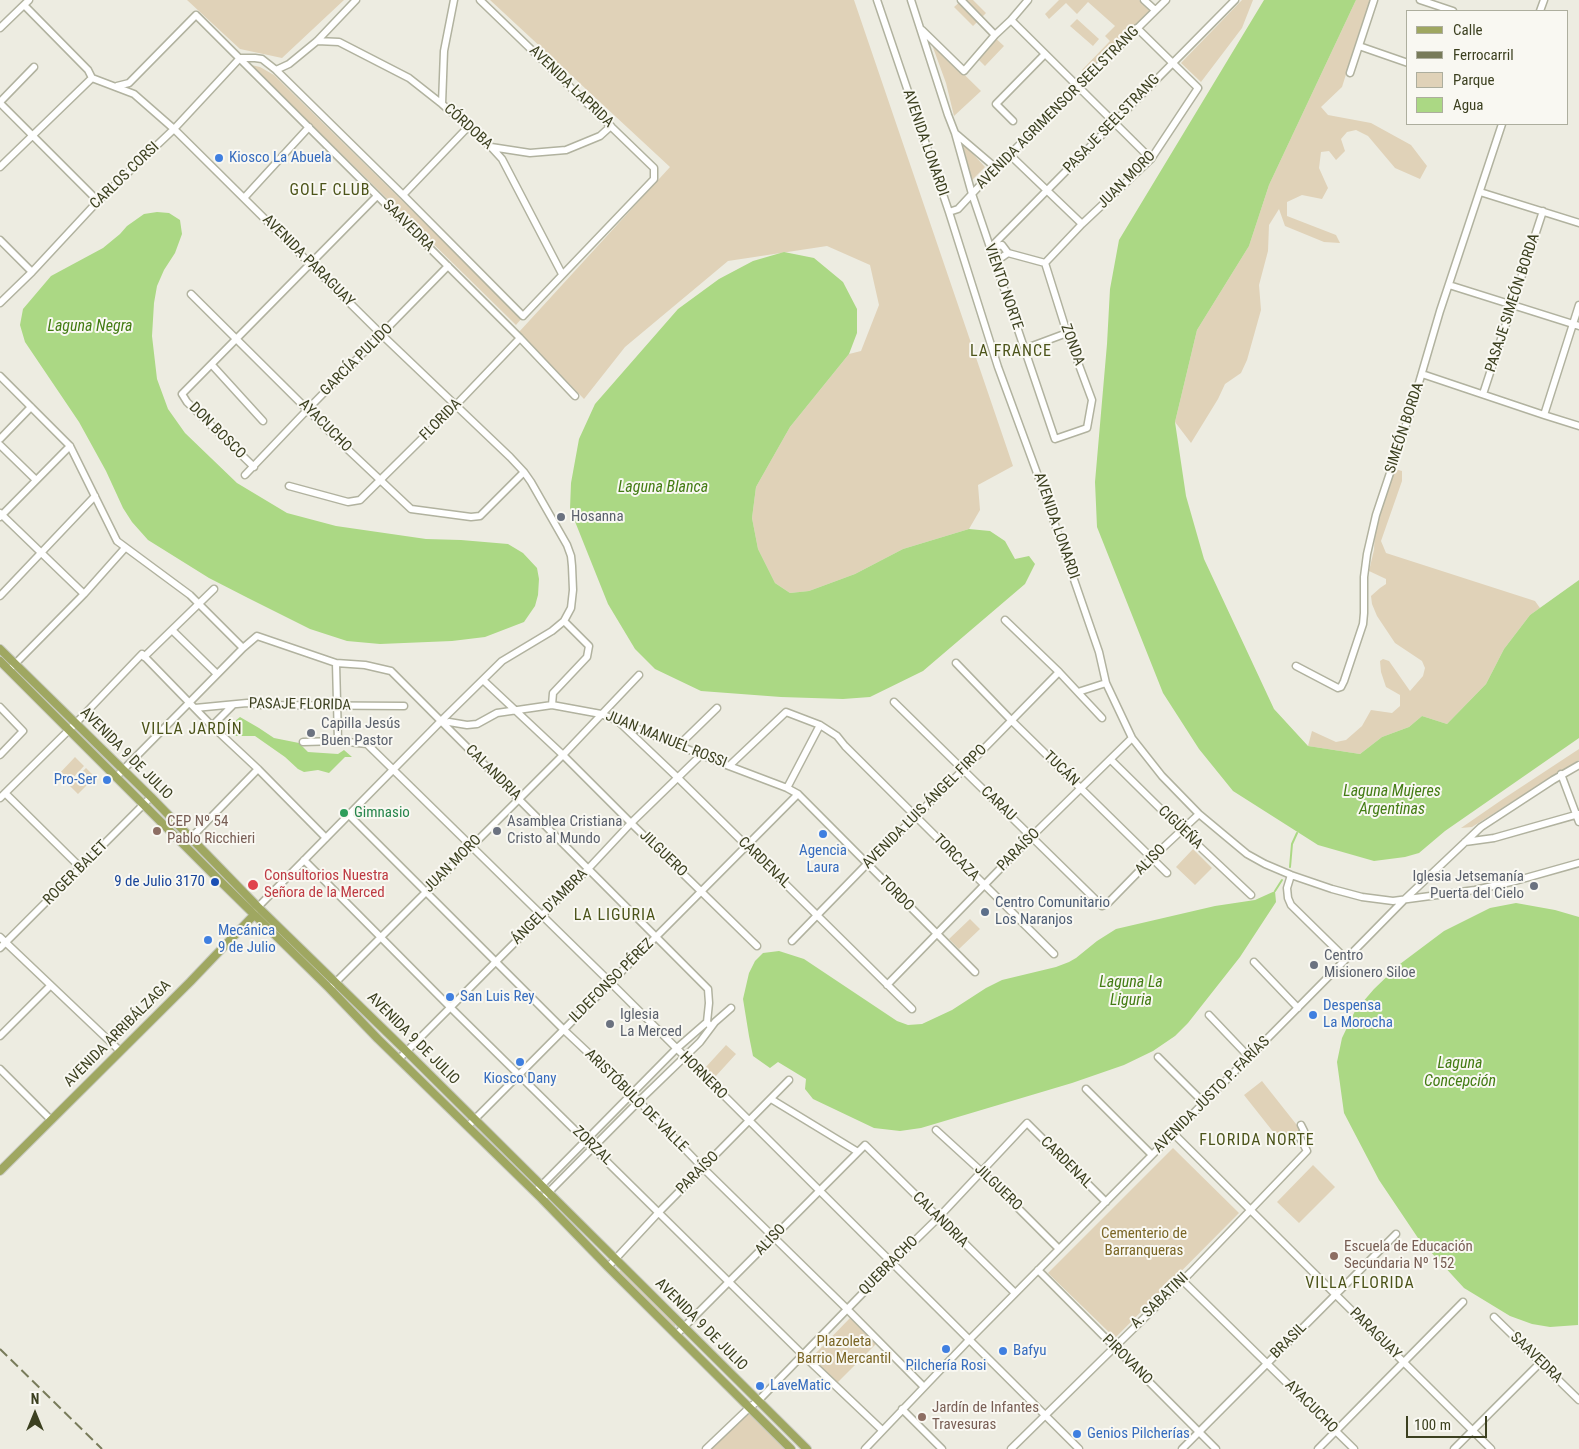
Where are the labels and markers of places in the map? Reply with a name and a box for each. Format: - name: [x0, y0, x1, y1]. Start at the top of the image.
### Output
- place label: Kiosco La Abuela: [229, 149, 332, 167]
- marker: Kiosco La Abuela: [213, 152, 225, 164]
- place label: Hosanna: [571, 508, 624, 526]
- marker: Hosanna: [555, 511, 567, 523]
- place label: Capilla Jesús Buen Pastor: [321, 715, 400, 750]
- marker: Capilla Jesús Buen Pastor: [305, 727, 317, 739]
- place label: Pro-Ser: [54, 771, 97, 789]
- marker: Pro-Ser: [101, 774, 113, 786]
- place label: Gimnasio: [354, 804, 410, 822]
- marker: Gimnasio: [338, 807, 350, 819]
- place label: CEP Nº 54 Pablo Ricchieri: [167, 813, 255, 848]
- place label: Asamblea Cristiana Cristo al Mundo: [507, 813, 622, 848]
- marker: CEP Nº 54 Pablo Ricchieri: [151, 825, 163, 837]
- marker: Asamblea Cristiana Cristo al Mundo: [491, 825, 503, 837]
- marker: Agencia Laura: [817, 828, 829, 840]
- place label: Agencia Laura: [799, 842, 847, 877]
- place label: Consultorios Nuestra Señora de la Merced: [264, 867, 389, 902]
- place label: Iglesia Jetsemanía Puerta del Cielo: [1412, 868, 1524, 903]
- place label: 9 de Julio 3170: [114, 873, 205, 891]
- marker: 9 de Julio 3170: [209, 876, 221, 888]
- marker: Consultorios Nuestra Señora de la Merced: [246, 878, 260, 892]
- marker: Iglesia Jetsemanía Puerta del Cielo: [1528, 880, 1540, 892]
- place label: Centro Comunitario Los Naranjos: [995, 894, 1110, 929]
- marker: Centro Comunitario Los Naranjos: [979, 906, 991, 918]
- place label: Mecánica 9 de Julio: [218, 922, 276, 957]
- marker: Mecánica 9 de Julio: [202, 934, 214, 946]
- place label: Centro Misionero Siloe: [1324, 947, 1416, 982]
- marker: Centro Misionero Siloe: [1308, 959, 1320, 971]
- place label: San Luis Rey: [460, 988, 535, 1006]
- marker: San Luis Rey: [444, 991, 456, 1003]
- place label: Despensa La Morocha: [1323, 997, 1393, 1032]
- place label: Iglesia La Merced: [620, 1006, 682, 1041]
- marker: Despensa La Morocha: [1307, 1009, 1319, 1021]
- marker: Iglesia La Merced: [604, 1018, 616, 1030]
- marker: Kiosco Dany: [514, 1056, 526, 1068]
- place label: Kiosco Dany: [483, 1070, 557, 1088]
- place label: Escuela de Educación Secundaria Nº 152: [1344, 1238, 1473, 1273]
- marker: Escuela de Educación Secundaria Nº 152: [1328, 1250, 1340, 1262]
- place label: Bafyu: [1013, 1342, 1047, 1360]
- marker: Pilchería Rosi: [940, 1343, 952, 1355]
- marker: Bafyu: [997, 1345, 1009, 1357]
- place label: Pilchería Rosi: [906, 1357, 986, 1375]
- place label: LaveMatic: [770, 1377, 831, 1395]
- marker: LaveMatic: [754, 1380, 766, 1392]
- place label: Jardín de Infantes Travesuras: [932, 1399, 1039, 1434]
- marker: Jardín de Infantes Travesuras: [916, 1411, 928, 1423]
- place label: Genios Pilcherías: [1087, 1425, 1190, 1443]
- marker: Genios Pilcherías: [1071, 1428, 1083, 1440]

